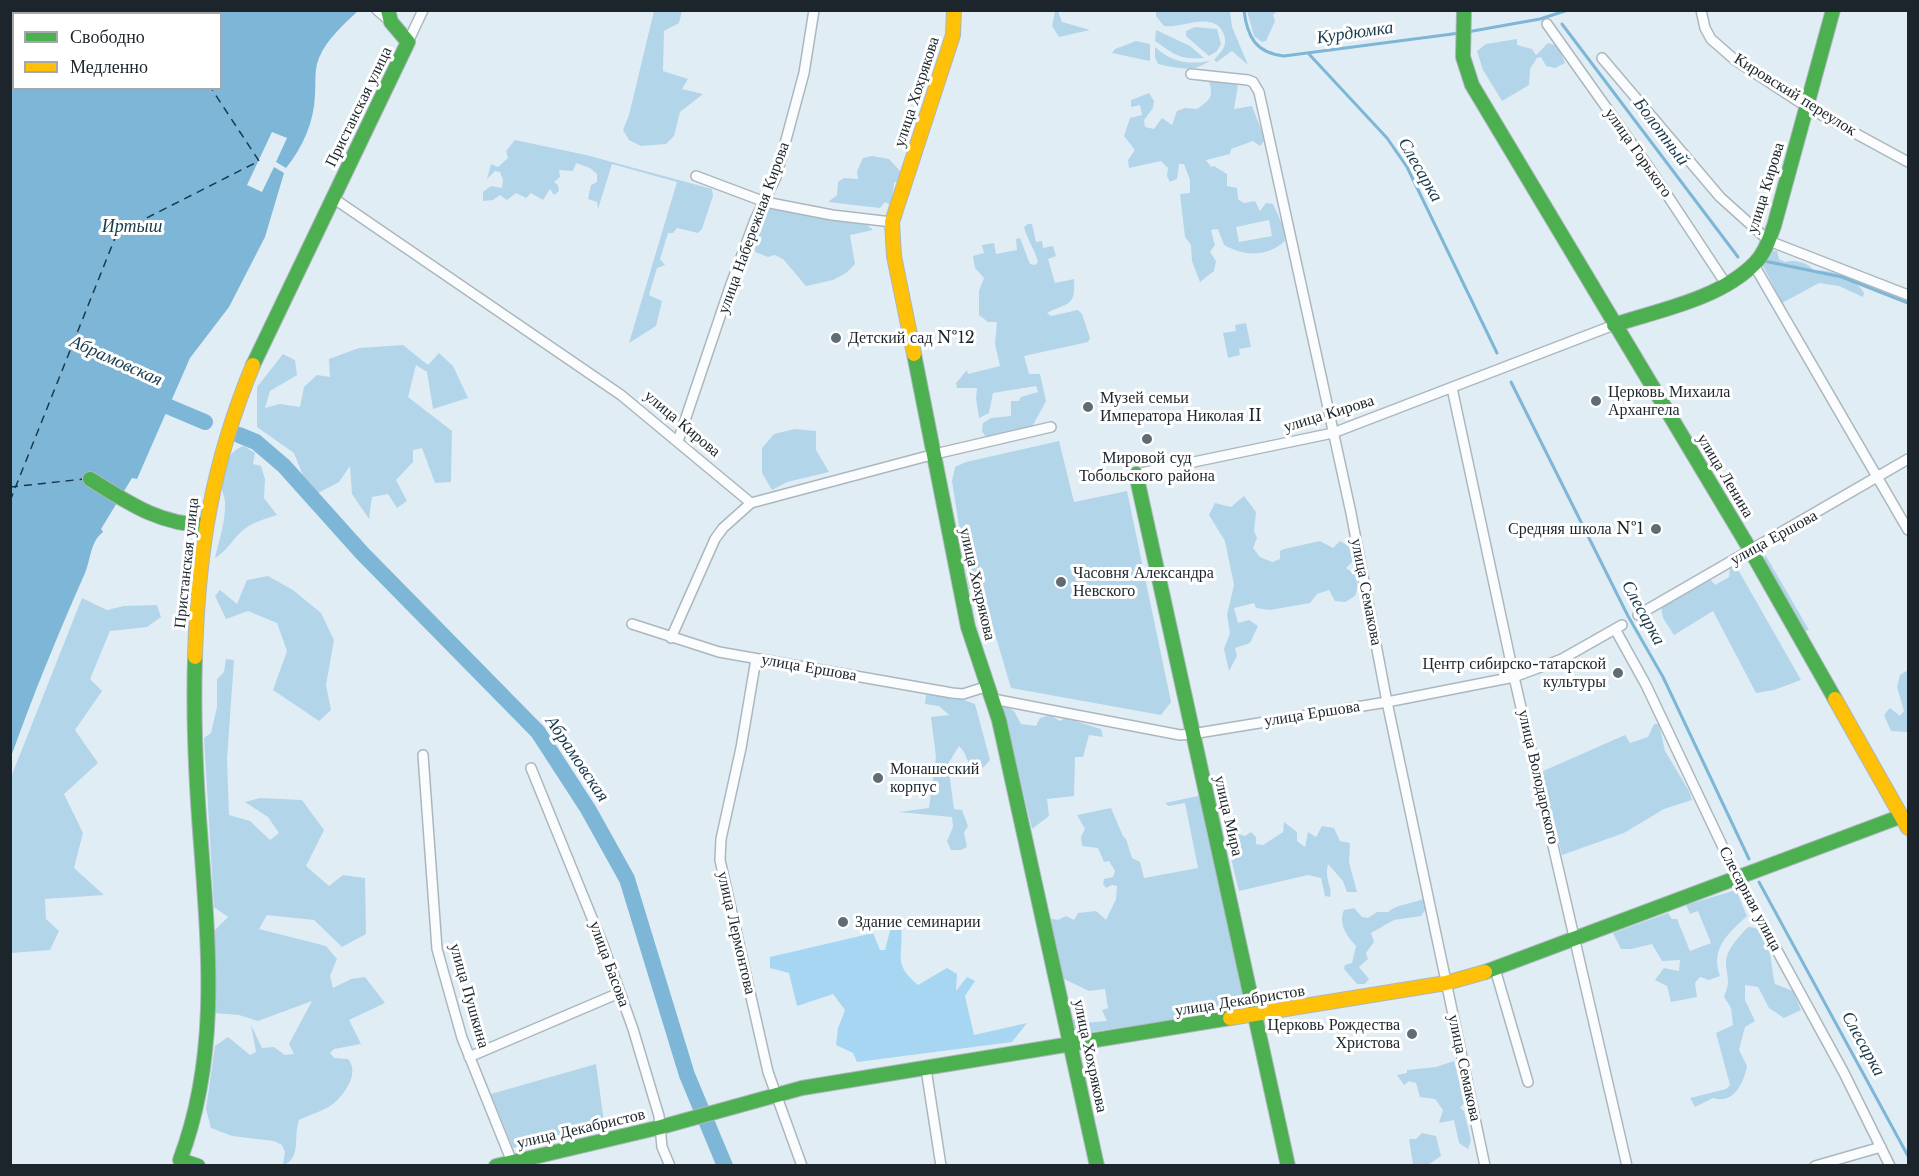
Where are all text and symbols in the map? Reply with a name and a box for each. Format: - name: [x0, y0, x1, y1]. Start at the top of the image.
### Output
- legend: [12, 12, 222, 90]
- water label: Курдюмка: [1315, 17, 1395, 49]
- text: Свободно: [70, 26, 145, 48]
- street label: улица Хохрякова: [890, 34, 944, 150]
- street label: Пристанская улица: [322, 44, 396, 170]
- street label: Кировский переулок: [1730, 50, 1860, 140]
- text: Медленно: [70, 56, 148, 78]
- water label: Болотный: [1628, 94, 1694, 170]
- street label: улица Горького: [1600, 105, 1676, 201]
- water label: Слесарка: [1393, 134, 1447, 206]
- street label: улица Набережная Кирова: [714, 140, 794, 316]
- street label: улица Кирова: [1743, 140, 1789, 236]
- water label: Иртыш: [102, 216, 162, 238]
- place label: Детский сад №12: [848, 328, 975, 348]
- water label: Абрамовская: [66, 331, 166, 391]
- marker: Детский сад №12: [829, 331, 843, 345]
- place label: Церковь Михаила Архангела: [1608, 382, 1730, 420]
- street label: улица Кирова: [640, 387, 724, 461]
- place label: Музей семьи Императора Николая II: [1100, 388, 1262, 426]
- street label: улица Кирова: [1281, 391, 1377, 437]
- marker: Церковь Михаила Архангела: [1589, 394, 1603, 408]
- marker: Музей семьи Императора Николая II: [1081, 400, 1095, 414]
- street label: улица Ленина: [1692, 430, 1758, 522]
- marker: Мировой суд Тобольского района: [1140, 432, 1154, 446]
- place label: Мировой суд Тобольского района: [1079, 448, 1215, 486]
- street label: Пристанская улица: [171, 497, 203, 629]
- street label: улица Ершова: [1727, 506, 1821, 570]
- place label: Средняя школа №1: [1508, 519, 1644, 539]
- marker: Средняя школа №1: [1649, 522, 1663, 536]
- street label: улица Хохрякова: [955, 526, 999, 642]
- street label: улица Семакова: [1346, 537, 1386, 647]
- place label: Часовня Александра Невского: [1073, 563, 1214, 601]
- marker: Часовня Александра Невского: [1054, 575, 1068, 589]
- water label: Слесарка: [1616, 577, 1670, 649]
- street label: улица Ершова: [760, 650, 858, 686]
- place label: Центр сибирско-татарской культуры: [1422, 654, 1606, 692]
- marker: Центр сибирско-татарской культуры: [1611, 666, 1625, 680]
- street label: улица Ершова: [1263, 697, 1361, 731]
- street label: улица Володарского: [1513, 708, 1563, 846]
- water label: Абрамовская: [540, 712, 614, 806]
- place label: Монашеский корпус: [890, 759, 979, 797]
- marker: Монашеский корпус: [871, 771, 885, 785]
- street label: улица Мира: [1209, 774, 1247, 858]
- street label: Слесарная улица: [1714, 843, 1786, 955]
- street label: улица Лермонтова: [713, 870, 759, 996]
- place label: Здание семинарии: [855, 912, 981, 932]
- marker: Здание семинарии: [836, 915, 850, 929]
- street label: улица Басова: [585, 918, 633, 1010]
- street label: улица Пушкина: [445, 941, 493, 1051]
- street label: улица Декабристов: [1174, 981, 1306, 1021]
- street label: улица Хохрякова: [1069, 998, 1111, 1114]
- water label: Слесарка: [1836, 1008, 1890, 1080]
- street label: улица Семакова: [1443, 1013, 1485, 1123]
- place label: Церковь Рождества Христова: [1268, 1015, 1400, 1053]
- marker: Церковь Рождества Христова: [1405, 1027, 1419, 1041]
- street label: улица Декабристов: [515, 1105, 647, 1153]

